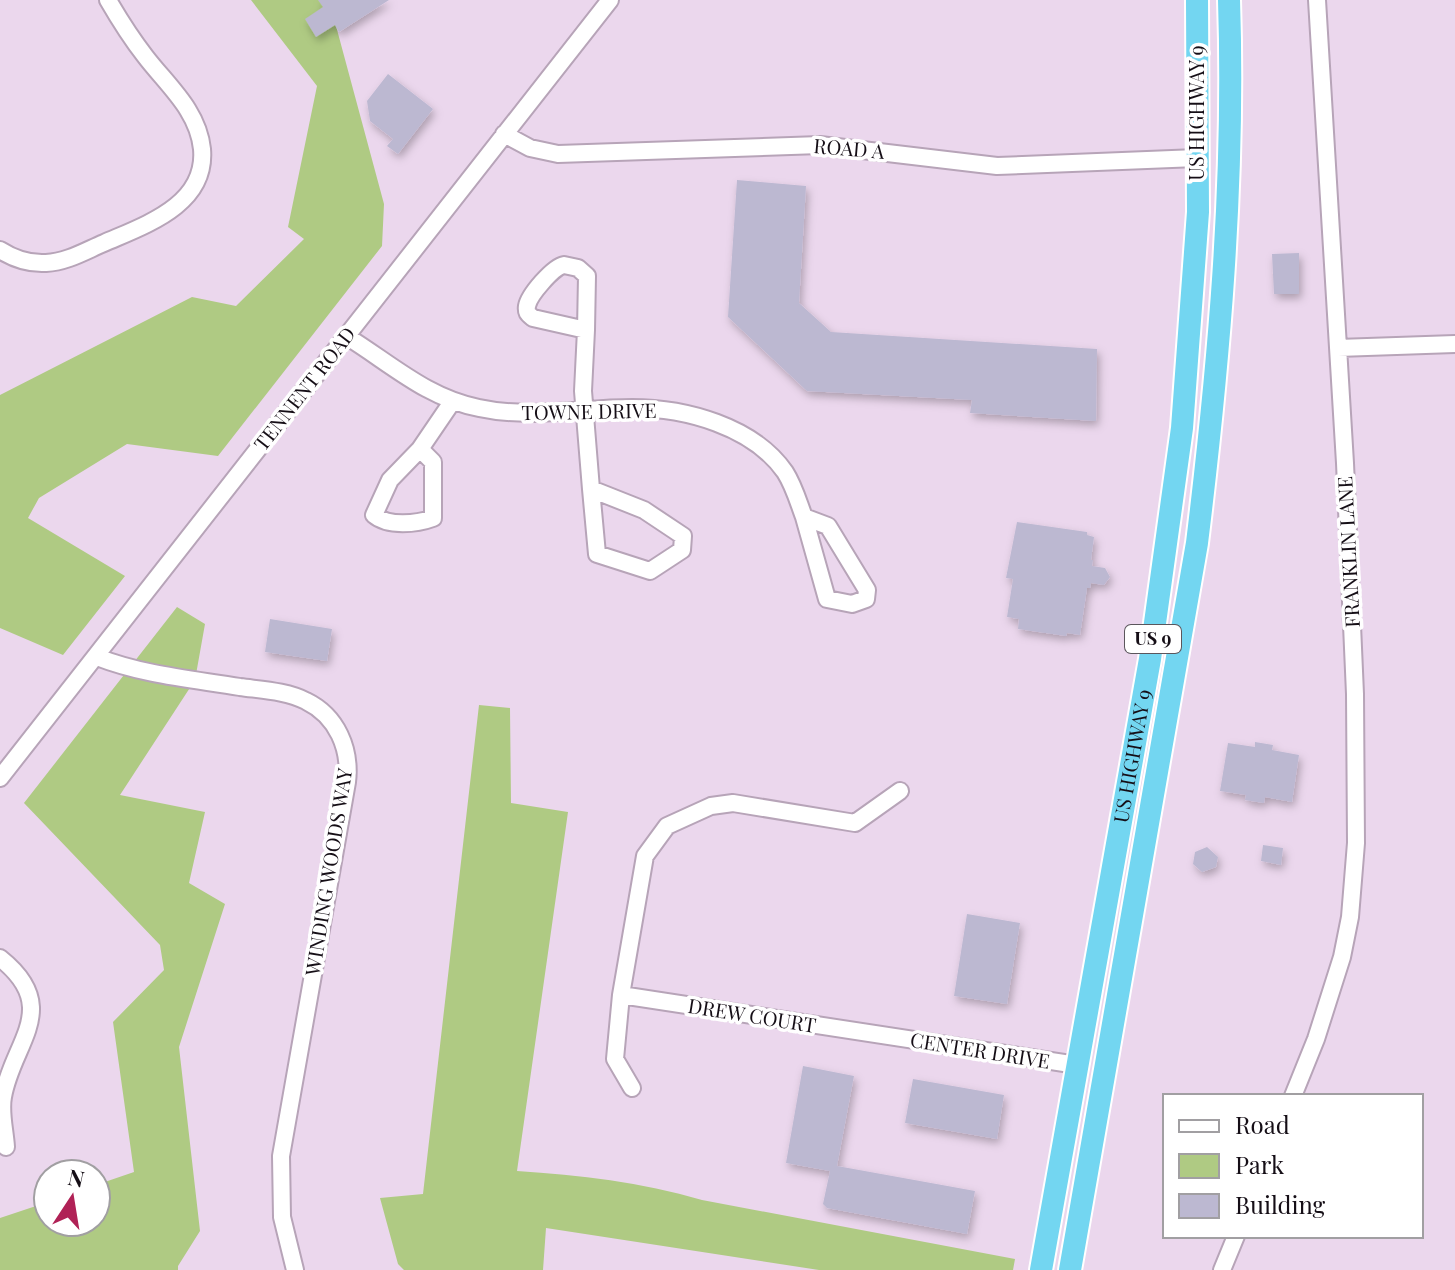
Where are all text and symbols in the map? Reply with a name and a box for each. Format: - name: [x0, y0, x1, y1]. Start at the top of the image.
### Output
- street label: US HIGHWAY 9: [1182, 45, 1209, 181]
- street label: ROAD A: [813, 131, 886, 164]
- street label: TENNENT ROAD: [247, 321, 361, 456]
- street label: TOWNE DRIVE: [521, 396, 657, 425]
- street label: FRANKLIN LANE: [1330, 476, 1365, 629]
- road number: US 9: [1125, 625, 1181, 653]
- street label: US HIGHWAY 9: [1106, 687, 1156, 825]
- street label: WINDING WOODS WAY: [298, 766, 357, 978]
- street label: DREW COURT: [686, 991, 818, 1038]
- street label: CENTER DRIVE: [908, 1025, 1052, 1074]
- legend: [1163, 1094, 1423, 1238]
- text: Road: [1235, 1108, 1290, 1140]
- text: Park: [1235, 1148, 1285, 1180]
- north arrow: [32, 1158, 112, 1238]
- text: N: [65, 1161, 87, 1194]
- text: Building: [1235, 1188, 1326, 1220]

